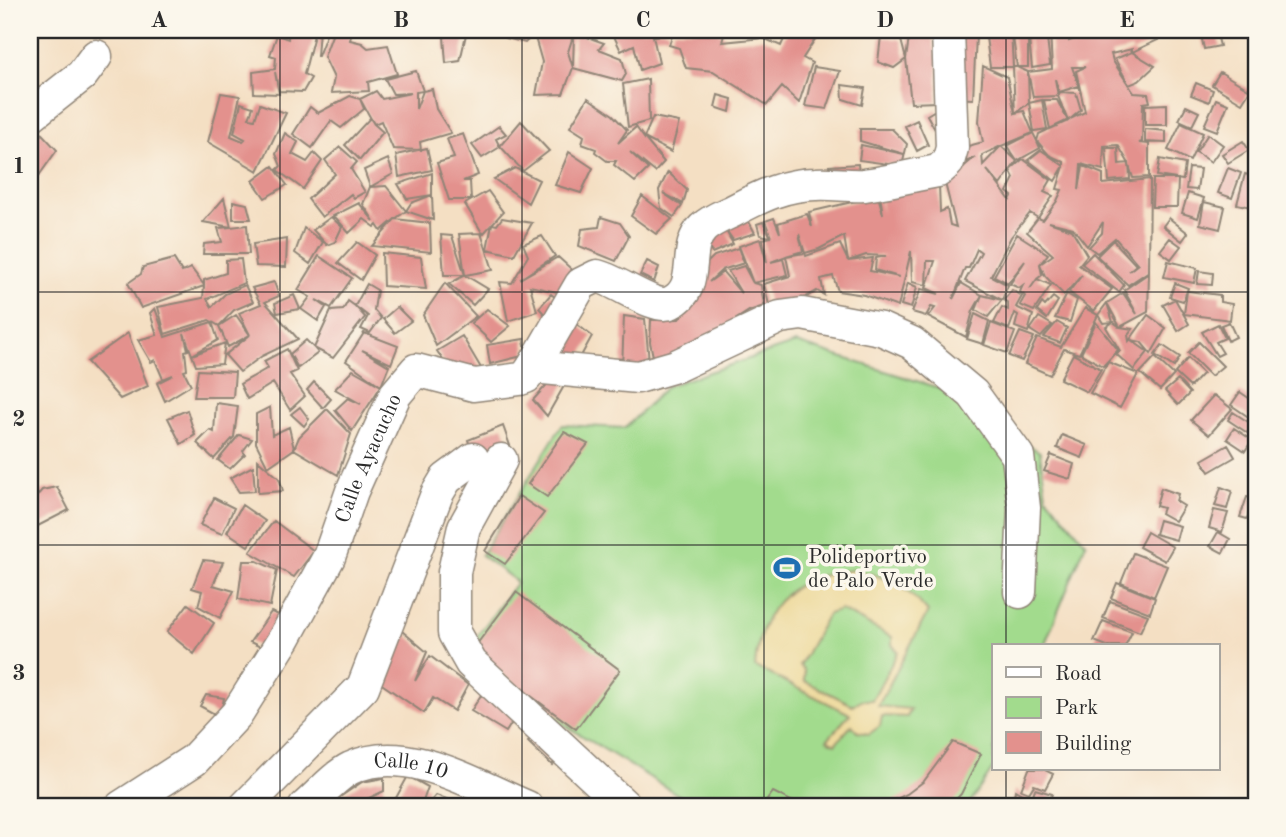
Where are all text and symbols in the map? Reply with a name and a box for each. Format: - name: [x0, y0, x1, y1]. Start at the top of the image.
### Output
- text: A: [150, 9, 168, 32]
- text: B: [393, 9, 409, 32]
- text: C: [635, 9, 651, 32]
- text: D: [876, 9, 894, 32]
- text: E: [1119, 9, 1135, 32]
- text: 1: [12, 155, 26, 178]
- street label: Calle Ayacucho: [333, 391, 406, 526]
- text: 2: [12, 408, 26, 431]
- place label: Polideportivo de Palo Verde: [808, 547, 933, 592]
- sports icon: Polideportivo de Palo Verde: [772, 553, 802, 583]
- legend: [992, 644, 1220, 770]
- text: 3: [12, 662, 26, 685]
- text: Road: [1055, 664, 1102, 685]
- text: Park: [1055, 698, 1098, 719]
- text: Building: [1055, 734, 1132, 755]
- street label: Calle 10: [373, 751, 451, 784]

